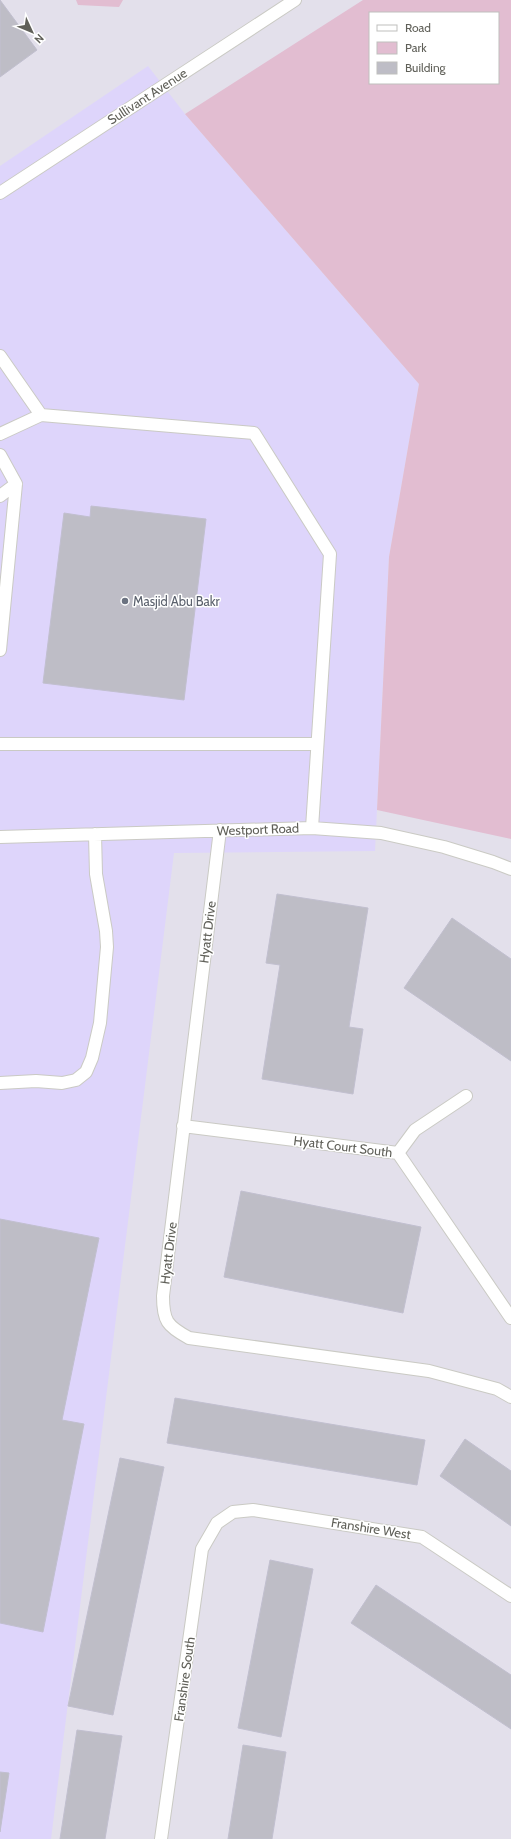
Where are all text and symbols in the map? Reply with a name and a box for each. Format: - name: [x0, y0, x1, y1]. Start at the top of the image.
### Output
- north arrow: [12, 12, 52, 52]
- legend: [369, 12, 499, 84]
- text: Road: [405, 20, 431, 35]
- text: N: [31, 31, 47, 47]
- text: Park: [405, 40, 427, 55]
- text: Building: [405, 60, 447, 75]
- street label: Sullivant Avenue: [104, 64, 190, 128]
- place label: Masjid Abu Bakr: [133, 593, 221, 610]
- marker: Masjid Abu Bakr: [120, 596, 130, 606]
- street label: Westport Road: [217, 820, 299, 838]
- street label: Hyatt Drive: [195, 900, 219, 964]
- street label: Hyatt Court South: [293, 1132, 393, 1160]
- street label: Hyatt Drive: [156, 1221, 180, 1285]
- street label: Franshire West: [330, 1514, 413, 1542]
- street label: Franshire South: [170, 1636, 198, 1722]

